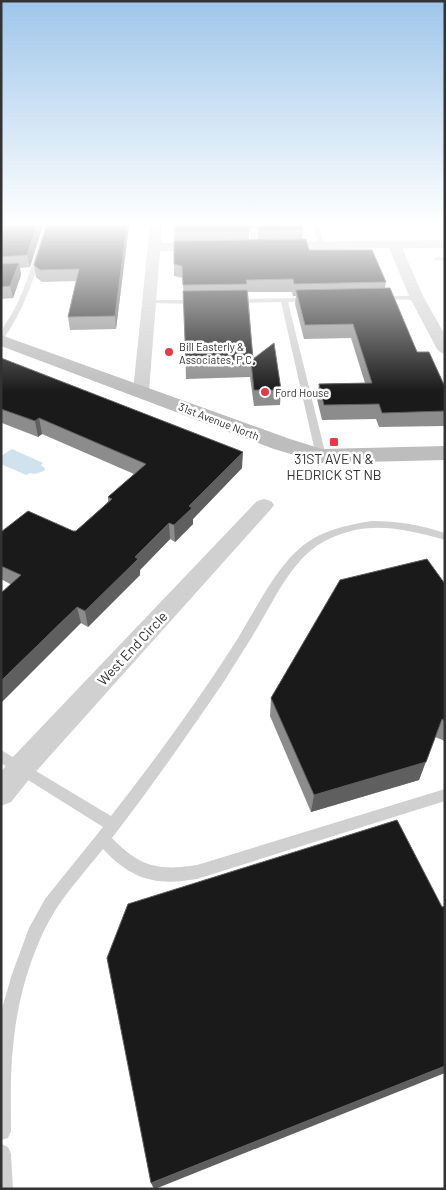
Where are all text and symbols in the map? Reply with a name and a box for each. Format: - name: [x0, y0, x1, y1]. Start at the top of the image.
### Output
- place label: Bill Easterly & Associates, P.C.: [179, 340, 255, 366]
- marker: Bill Easterly & Associates, P.C.: [163, 346, 175, 358]
- marker: Ford House: [259, 386, 271, 398]
- place label: Ford House: [275, 386, 329, 399]
- street label: 31st Avenue North: [177, 400, 261, 442]
- marker: 31ST AVE N & HEDRICK ST NB: [328, 436, 340, 448]
- place label: 31ST AVE N & HEDRICK ST NB: [286, 450, 382, 483]
- street label: West End Circle: [93, 607, 171, 689]

